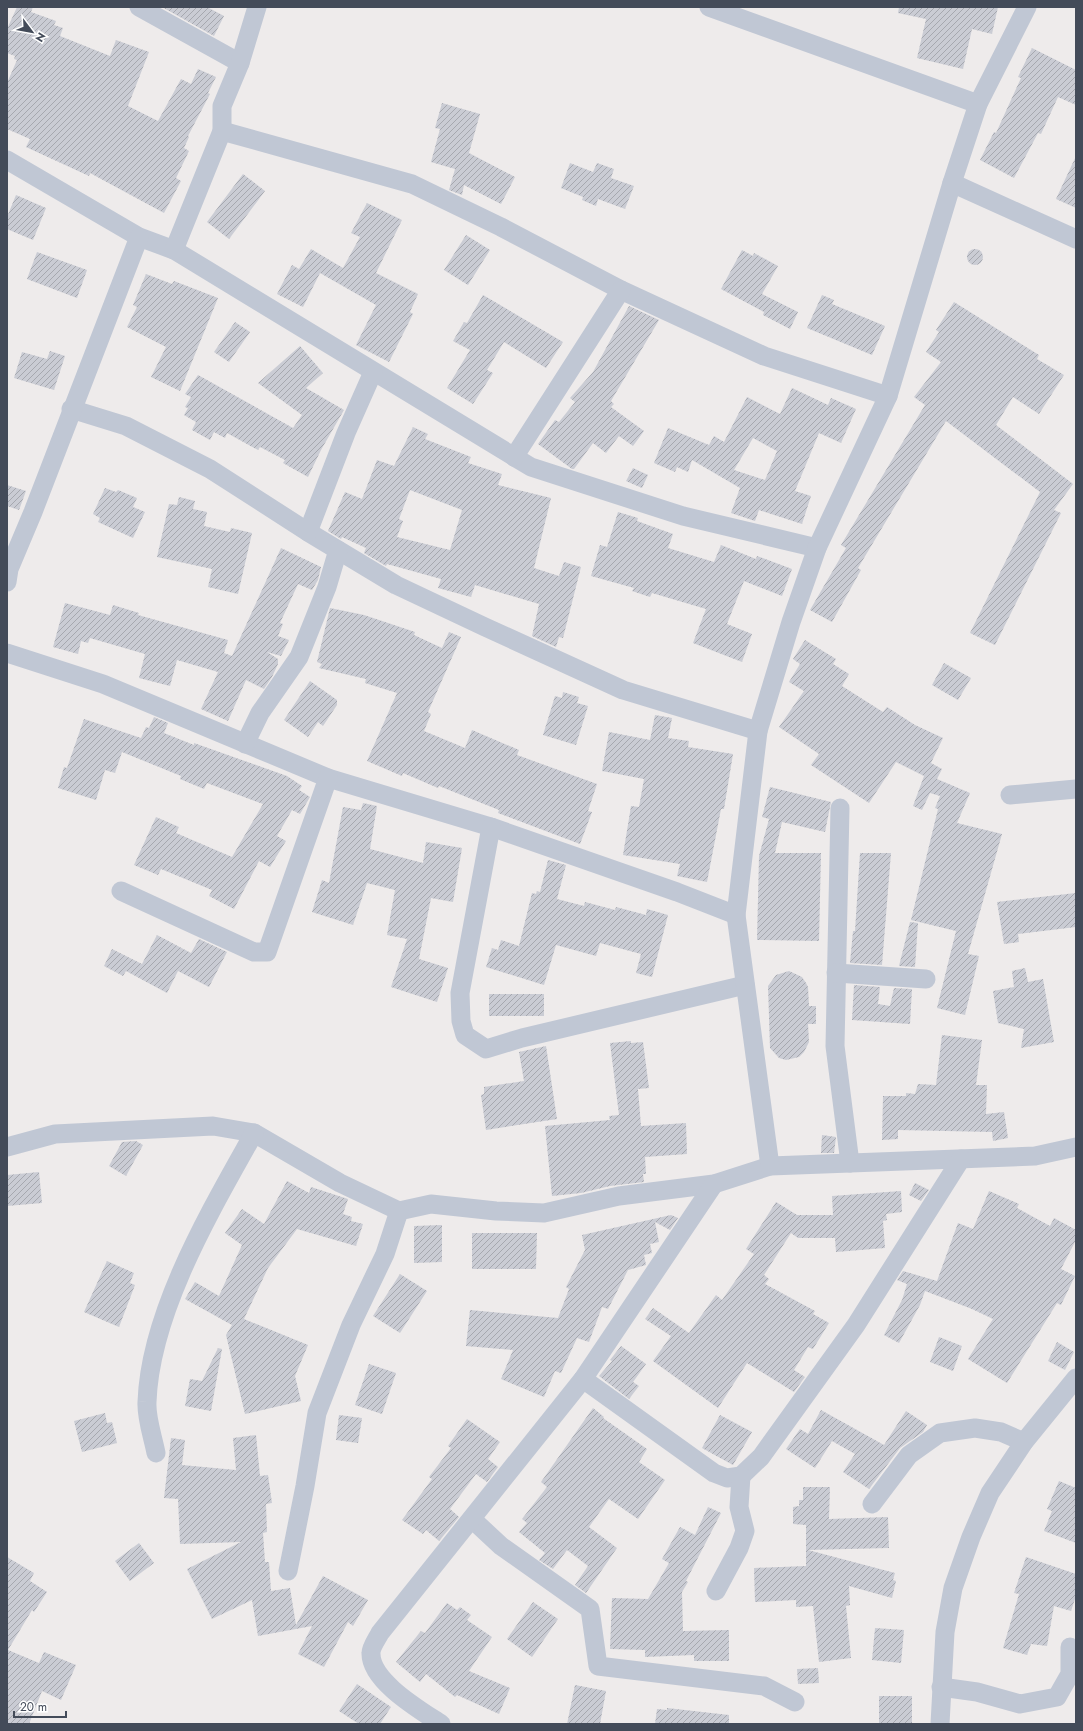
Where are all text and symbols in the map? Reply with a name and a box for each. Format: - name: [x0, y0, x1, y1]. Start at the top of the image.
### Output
- north arrow: [12, 12, 52, 52]
- text: N: [31, 29, 50, 45]
- scale bar: [14, 1693, 66, 1719]
- text: 20 m: [20, 1698, 47, 1716]

